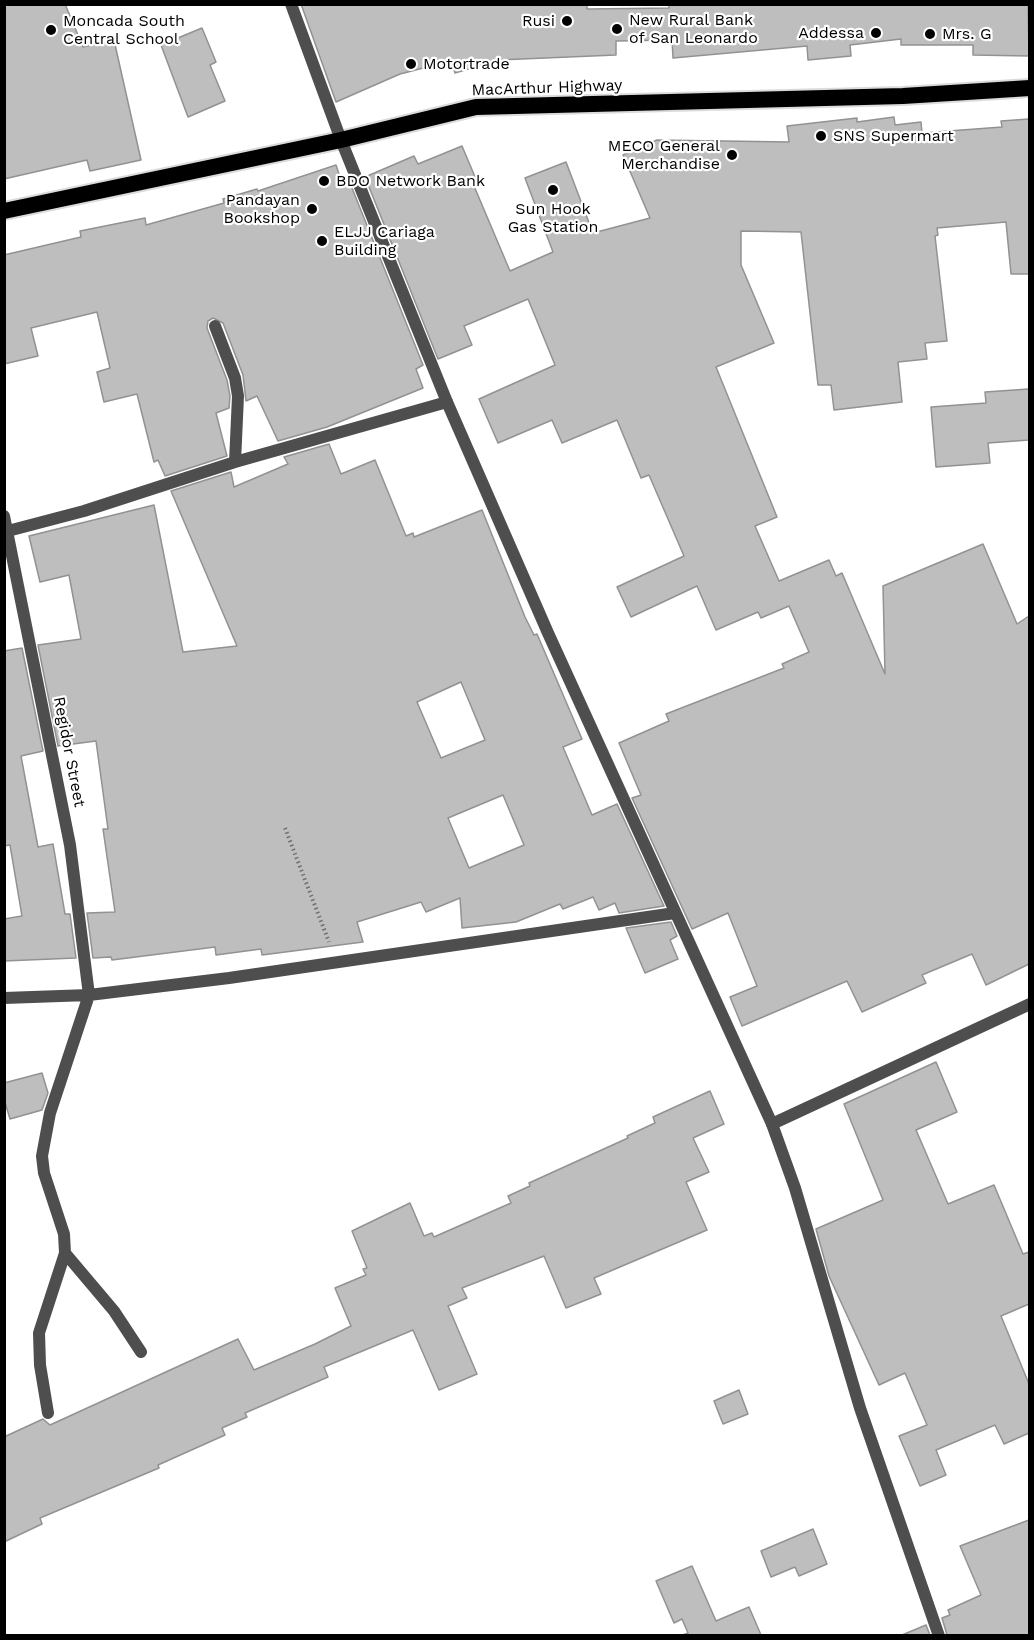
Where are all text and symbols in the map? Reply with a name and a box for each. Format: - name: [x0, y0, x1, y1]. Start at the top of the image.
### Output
- place label: New Rural Bank of San Leonardo: [629, 10, 758, 48]
- place label: Moncada South Central School: [63, 11, 185, 49]
- place label: Rusi: [522, 11, 555, 31]
- marker: Rusi: [560, 14, 574, 28]
- marker: New Rural Bank of San Leonardo: [610, 22, 624, 36]
- marker: Moncada South Central School: [44, 23, 58, 37]
- place label: Addessa: [798, 23, 864, 43]
- place label: Mrs. G: [942, 24, 992, 44]
- marker: Addessa: [869, 26, 883, 40]
- marker: Mrs. G: [923, 27, 937, 41]
- place label: Motortrade: [423, 54, 510, 74]
- marker: Motortrade: [404, 57, 418, 71]
- street label: MacArthur Highway: [471, 76, 623, 100]
- place label: SNS Supermart: [833, 126, 954, 146]
- marker: SNS Supermart: [814, 129, 828, 143]
- place label: MECO General Merchandise: [608, 136, 720, 174]
- marker: MECO General Merchandise: [725, 148, 739, 162]
- place label: BDO Network Bank: [336, 171, 485, 191]
- marker: BDO Network Bank: [317, 174, 331, 188]
- marker: Sun Hook Gas Station: [546, 183, 560, 197]
- place label: Pandayan Bookshop: [223, 190, 300, 228]
- place label: Sun Hook Gas Station: [508, 199, 598, 237]
- marker: Pandayan Bookshop: [305, 202, 319, 216]
- place label: ELJJ Cariaga Building: [334, 222, 435, 260]
- marker: ELJJ Cariaga Building: [315, 234, 329, 248]
- street label: Regidor Street: [49, 695, 89, 809]

